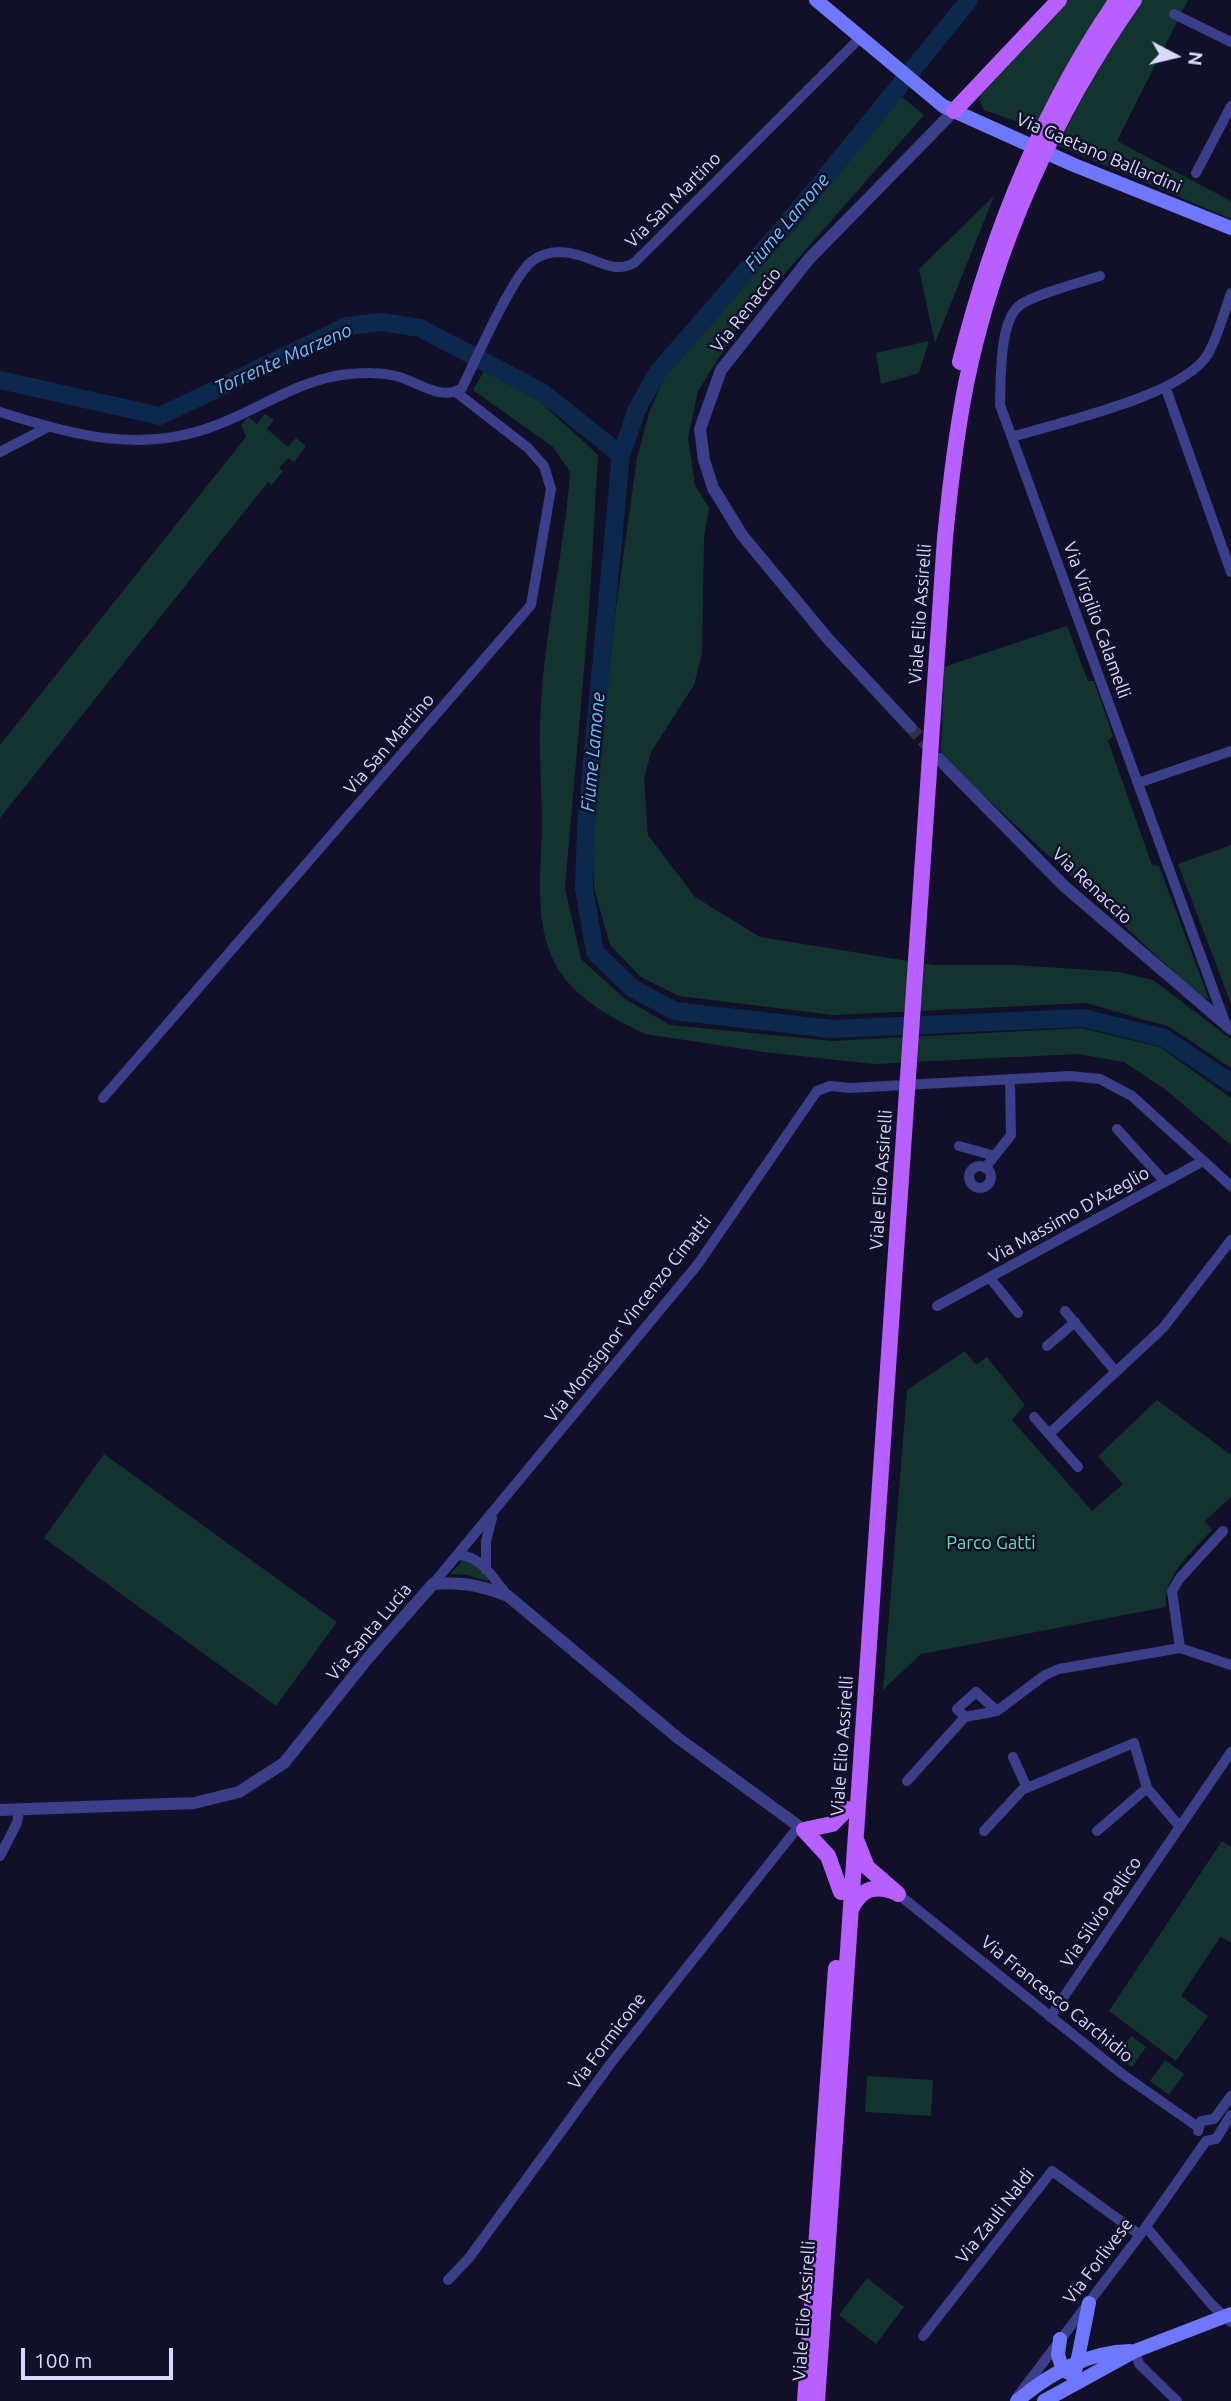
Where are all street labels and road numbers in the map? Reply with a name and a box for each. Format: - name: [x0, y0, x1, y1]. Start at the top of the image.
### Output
- street label: Via Gaetano Ballardini: [1013, 108, 1185, 198]
- street label: Via San Martino: [621, 148, 725, 252]
- street label: Via Renaccio: [706, 263, 786, 357]
- street label: Via Virgilio Calamelli: [1059, 539, 1135, 701]
- street label: Viale Elio Assirelli: [904, 543, 936, 685]
- street label: Via San Martino: [339, 689, 439, 799]
- street label: Via Renaccio: [1047, 843, 1137, 929]
- street label: Viale Elio Assirelli: [865, 1109, 897, 1251]
- street label: Via Massimo D'Azeglio: [985, 1162, 1153, 1268]
- street label: Via Monsignor Vincenzo Cimatti: [540, 1211, 716, 1427]
- street label: Via Santa Lucia: [322, 1579, 416, 1685]
- street label: Viale Elio Assirelli: [826, 1675, 858, 1817]
- street label: Via Silvio Pellico: [1056, 1852, 1146, 1972]
- street label: Via Francesco Carchidio: [976, 1931, 1138, 2067]
- street label: Via Formicone: [564, 1988, 650, 2094]
- street label: Via Zauli Naldi: [951, 2164, 1039, 2268]
- street label: Via Forlivese: [1059, 2214, 1137, 2308]
- street label: Viale Elio Assirelli: [788, 2240, 820, 2382]

